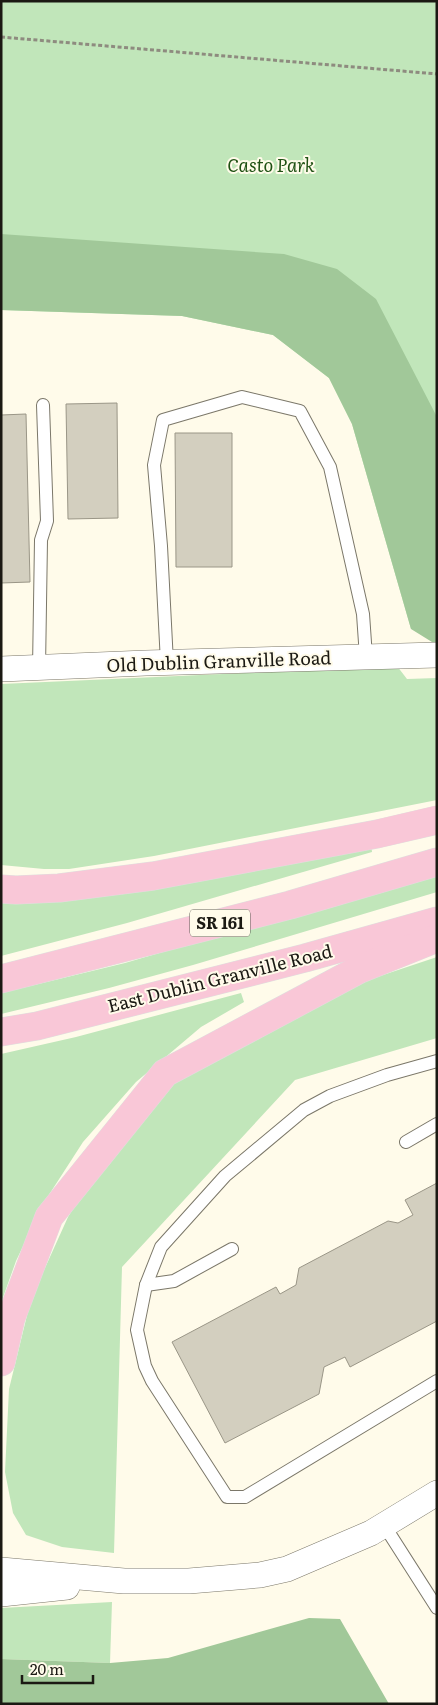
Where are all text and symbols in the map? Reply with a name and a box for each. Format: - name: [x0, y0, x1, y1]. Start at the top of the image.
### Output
- park label: Casto Park: [227, 151, 315, 178]
- street label: Old Dublin Granville Road: [106, 643, 332, 678]
- road number: SR 161: [190, 910, 250, 936]
- street label: East Dublin Granville Road: [104, 937, 335, 1019]
- scale bar: [22, 1652, 94, 1684]
- text: 20 m: [30, 1657, 64, 1680]

